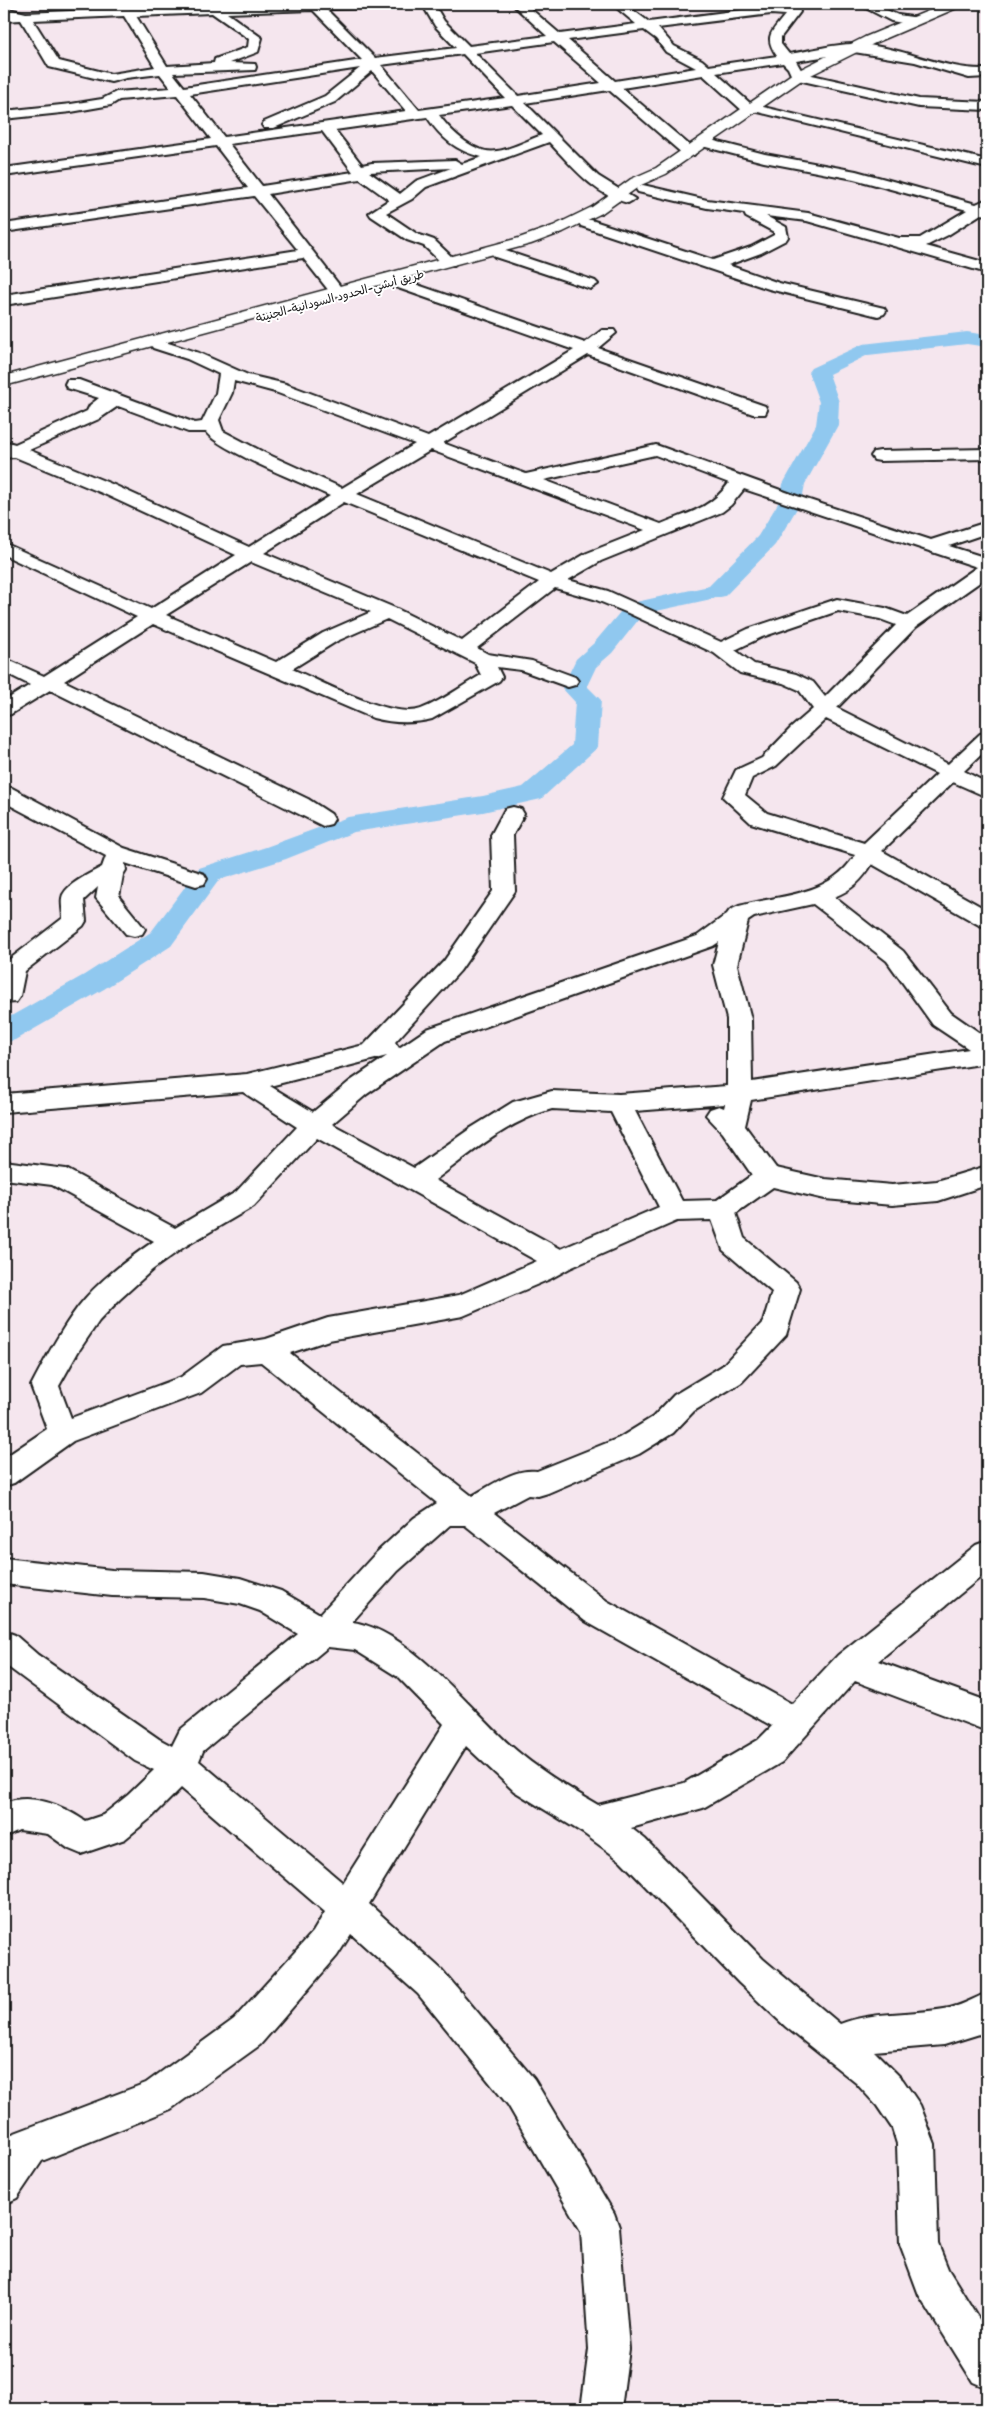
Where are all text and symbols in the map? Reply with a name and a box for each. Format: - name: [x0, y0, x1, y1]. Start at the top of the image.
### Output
- street label: طريق أبشي-الحدود السودانية-الجنينة: [253, 263, 427, 329]

